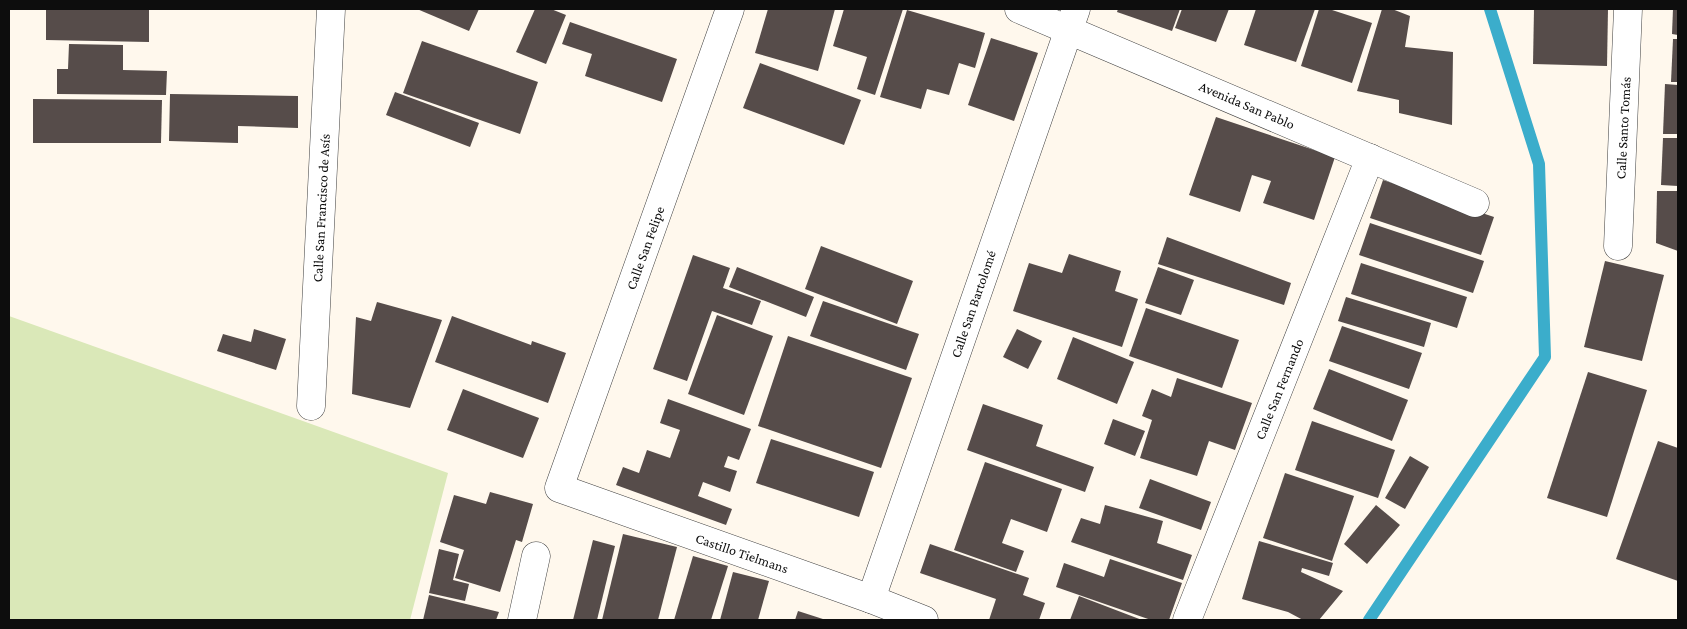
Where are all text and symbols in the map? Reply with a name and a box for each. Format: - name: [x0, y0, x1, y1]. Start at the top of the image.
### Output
- street label: Calle Santo Tomás: [1612, 76, 1634, 180]
- street label: Avenida San Pablo: [1197, 78, 1297, 132]
- street label: Calle San Francisco de Asís: [309, 133, 333, 283]
- street label: Calle San Felipe: [623, 204, 667, 292]
- street label: Calle San Bartolomé: [947, 248, 999, 360]
- street label: Calle San Fernando: [1251, 336, 1307, 442]
- street label: Castillo Tielmans: [693, 530, 791, 576]

